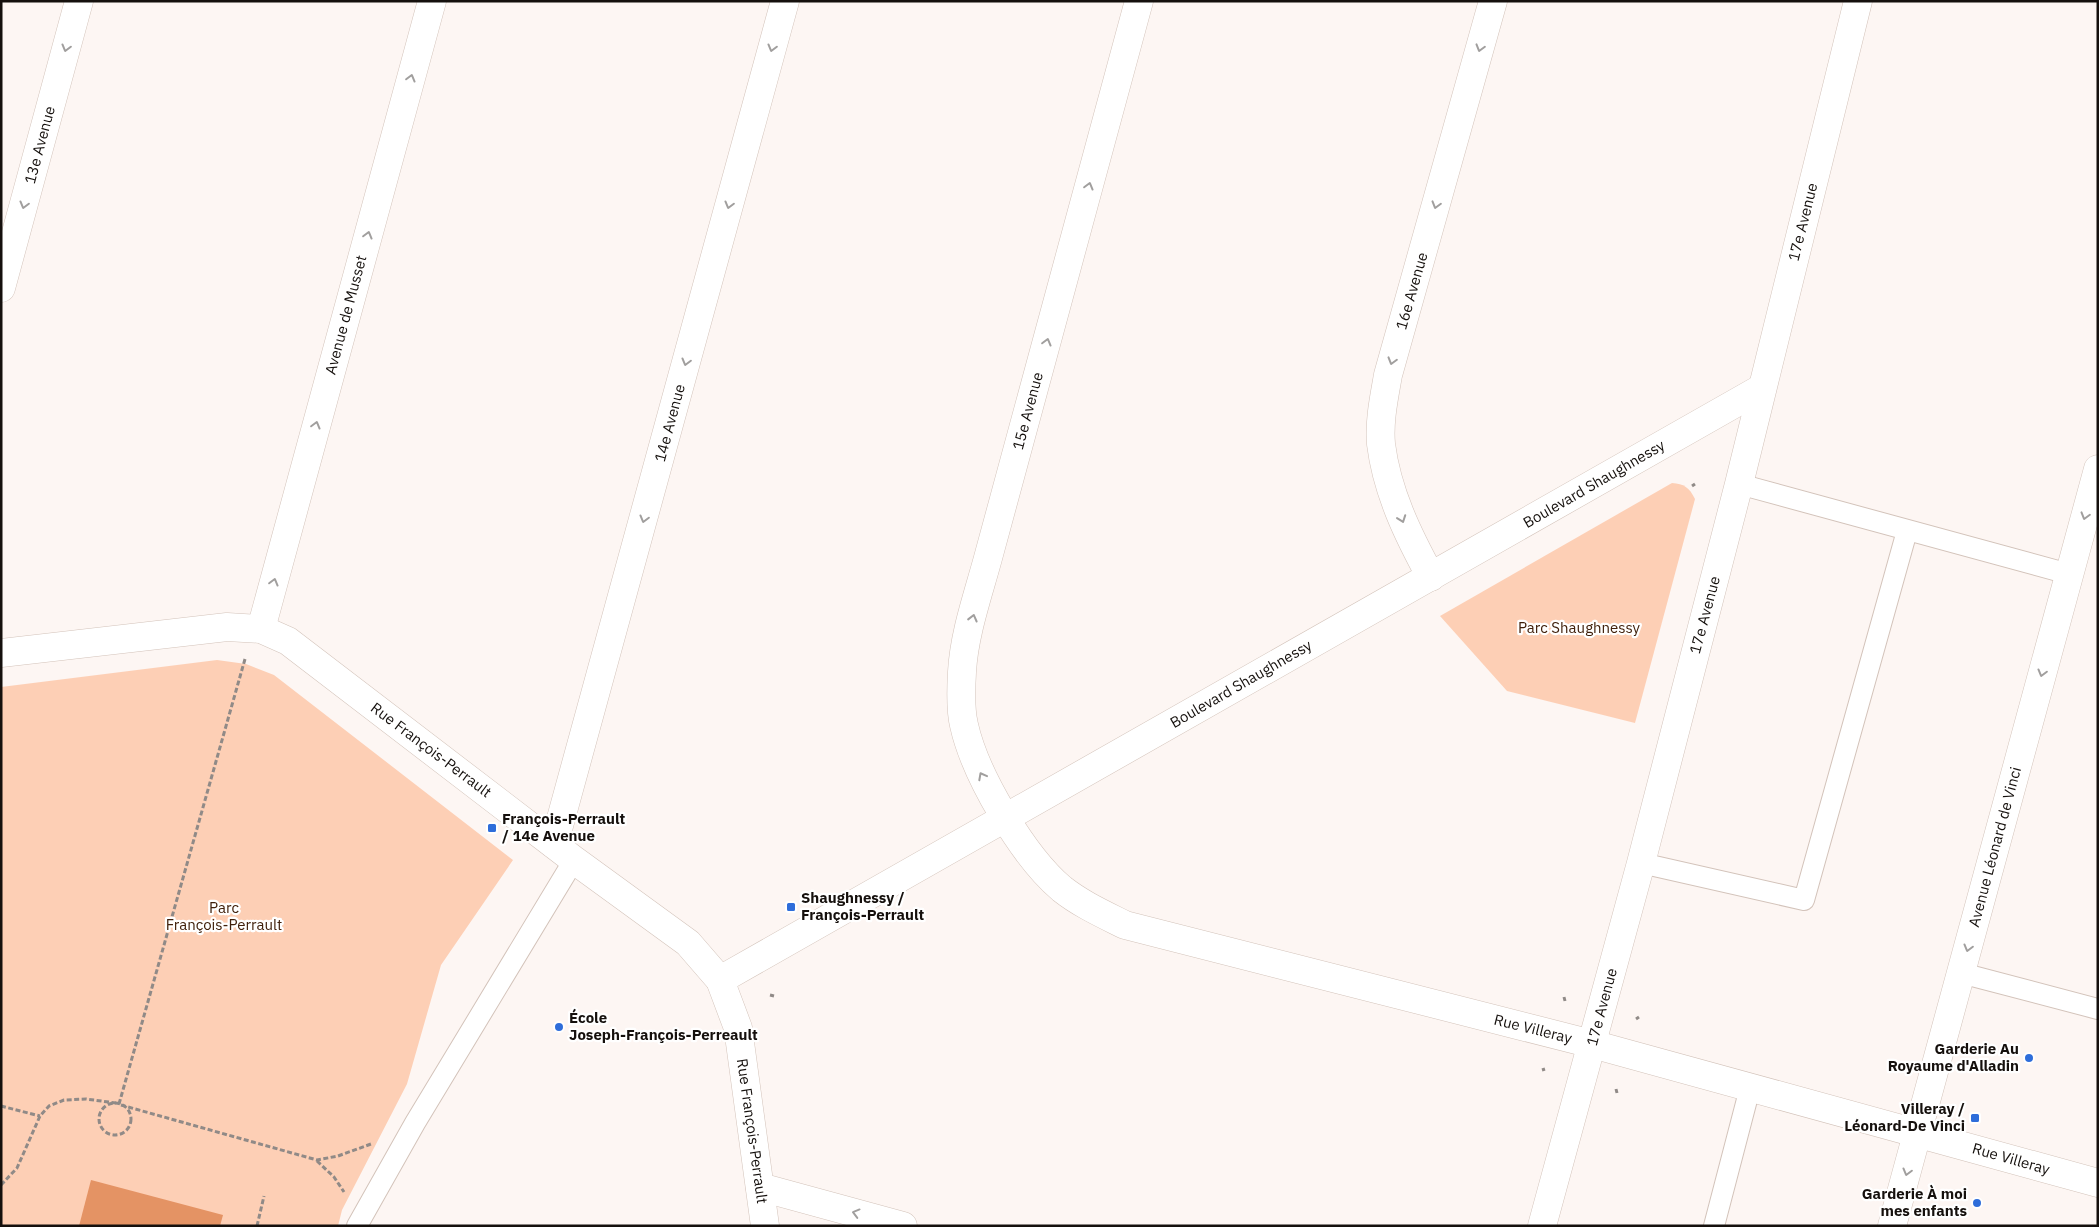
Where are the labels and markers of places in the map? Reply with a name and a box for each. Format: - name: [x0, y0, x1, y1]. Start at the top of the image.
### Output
- place label: François-Perrault / 14e Avenue: [502, 809, 626, 845]
- marker: François-Perrault / 14e Avenue: [486, 822, 498, 834]
- place label: Shaughnessy / François-Perrault: [801, 888, 925, 924]
- marker: Shaughnessy / François-Perrault: [785, 901, 797, 913]
- place label: École Joseph-François-Perreault: [569, 1008, 758, 1044]
- marker: École Joseph-François-Perreault: [553, 1021, 565, 1033]
- place label: Garderie Au Royaume d'Alladin: [1888, 1039, 2019, 1075]
- marker: Garderie Au Royaume d'Alladin: [2023, 1052, 2035, 1064]
- place label: Villeray / Léonard-De Vinci: [1844, 1099, 1965, 1135]
- marker: Villeray / Léonard-De Vinci: [1969, 1112, 1981, 1124]
- place label: Garderie À moi mes enfants: [1862, 1184, 1967, 1220]
- marker: Garderie À moi mes enfants: [1971, 1197, 1983, 1209]

